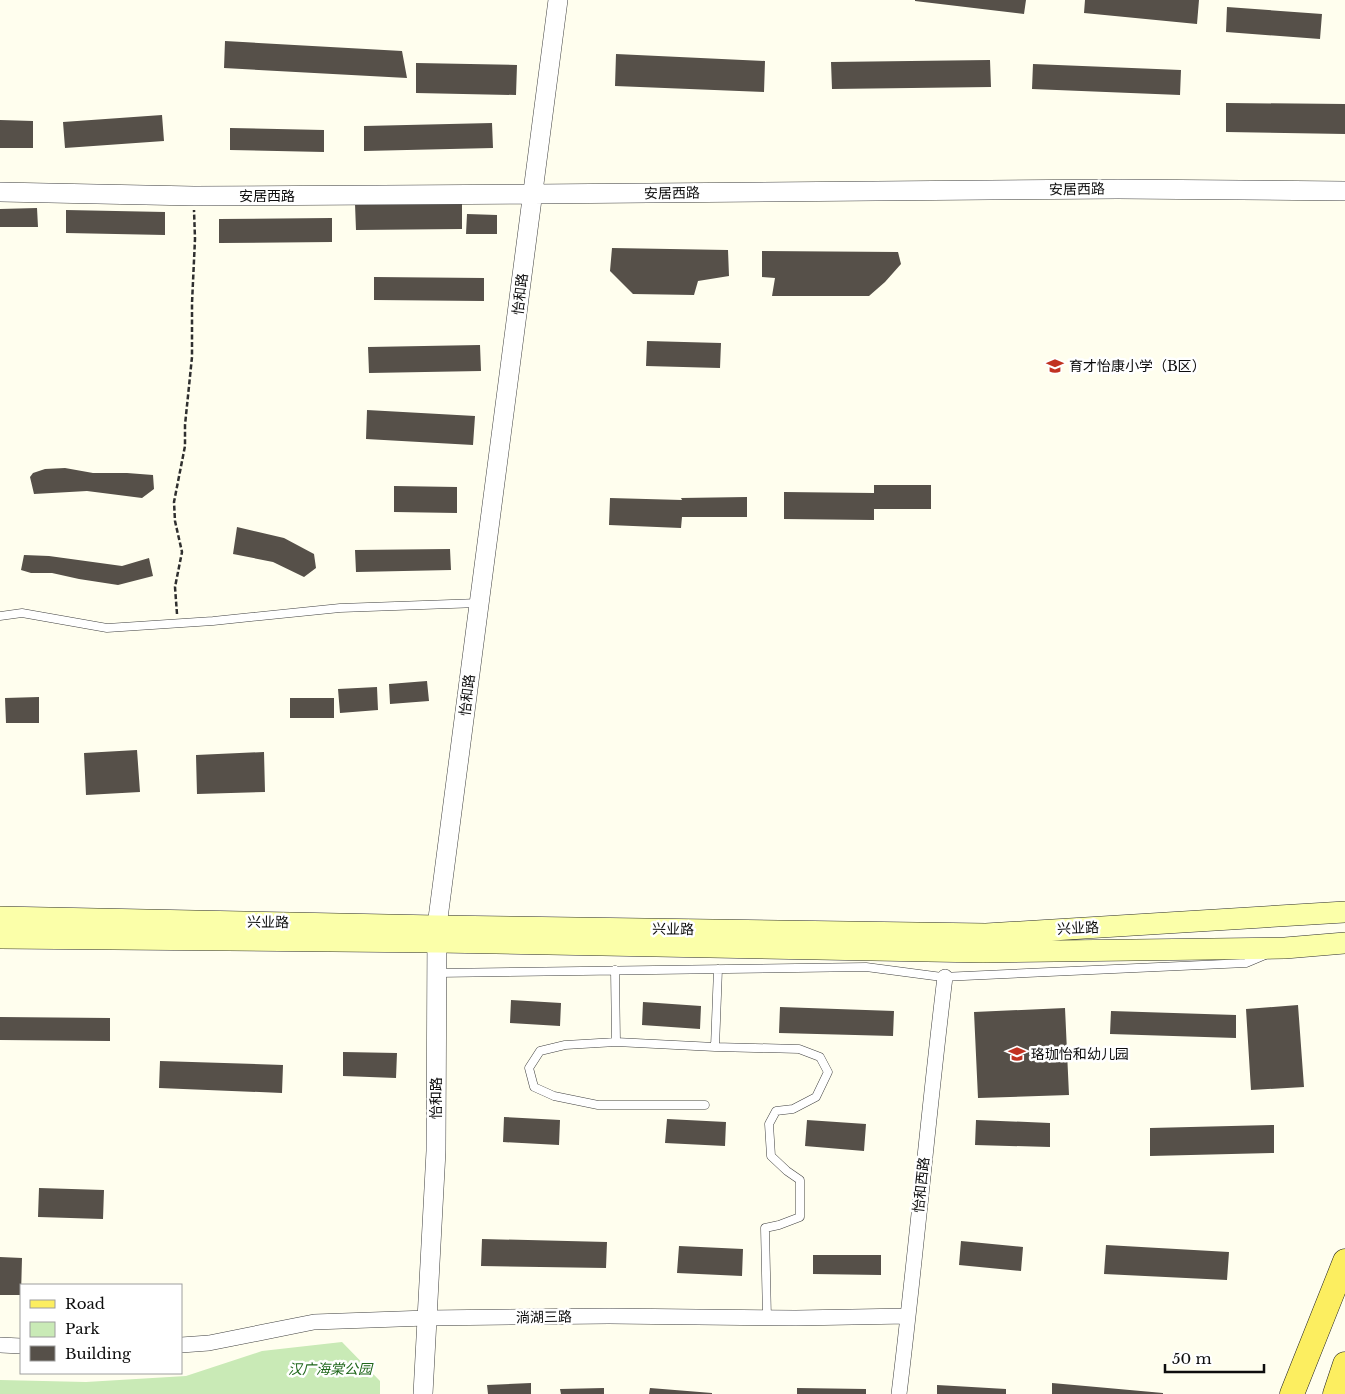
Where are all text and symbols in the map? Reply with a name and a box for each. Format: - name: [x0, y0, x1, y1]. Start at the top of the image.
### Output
- street label: 安居西路: [1049, 180, 1105, 198]
- street label: 安居西路: [644, 184, 700, 202]
- street label: 安居西路: [239, 187, 295, 205]
- street label: 怡和路: [509, 272, 531, 316]
- school or university icon: 育才怡康小学（B区）: [1045, 356, 1065, 376]
- place label: 育才怡康小学（B区）: [1069, 357, 1206, 375]
- street label: 怡和路: [456, 673, 478, 717]
- street label: 兴业路: [247, 913, 289, 931]
- street label: 兴业路: [1057, 918, 1099, 938]
- street label: 兴业路: [652, 920, 694, 938]
- school or university icon: 珞珈怡和幼儿园: [1007, 1044, 1027, 1064]
- place label: 珞珈怡和幼儿园: [1031, 1045, 1129, 1063]
- street label: 怡和路: [427, 1077, 445, 1119]
- street label: 怡和西路: [909, 1156, 933, 1214]
- legend: [20, 1284, 182, 1374]
- text: Road: [65, 1294, 105, 1313]
- street label: 淌湖三路: [516, 1308, 572, 1326]
- text: Park: [65, 1319, 101, 1338]
- scale bar: [1165, 1342, 1264, 1374]
- text: Building: [65, 1344, 132, 1363]
- text: 50 m: [1172, 1349, 1212, 1368]
- park label: 汉广海棠公园: [288, 1360, 374, 1378]

